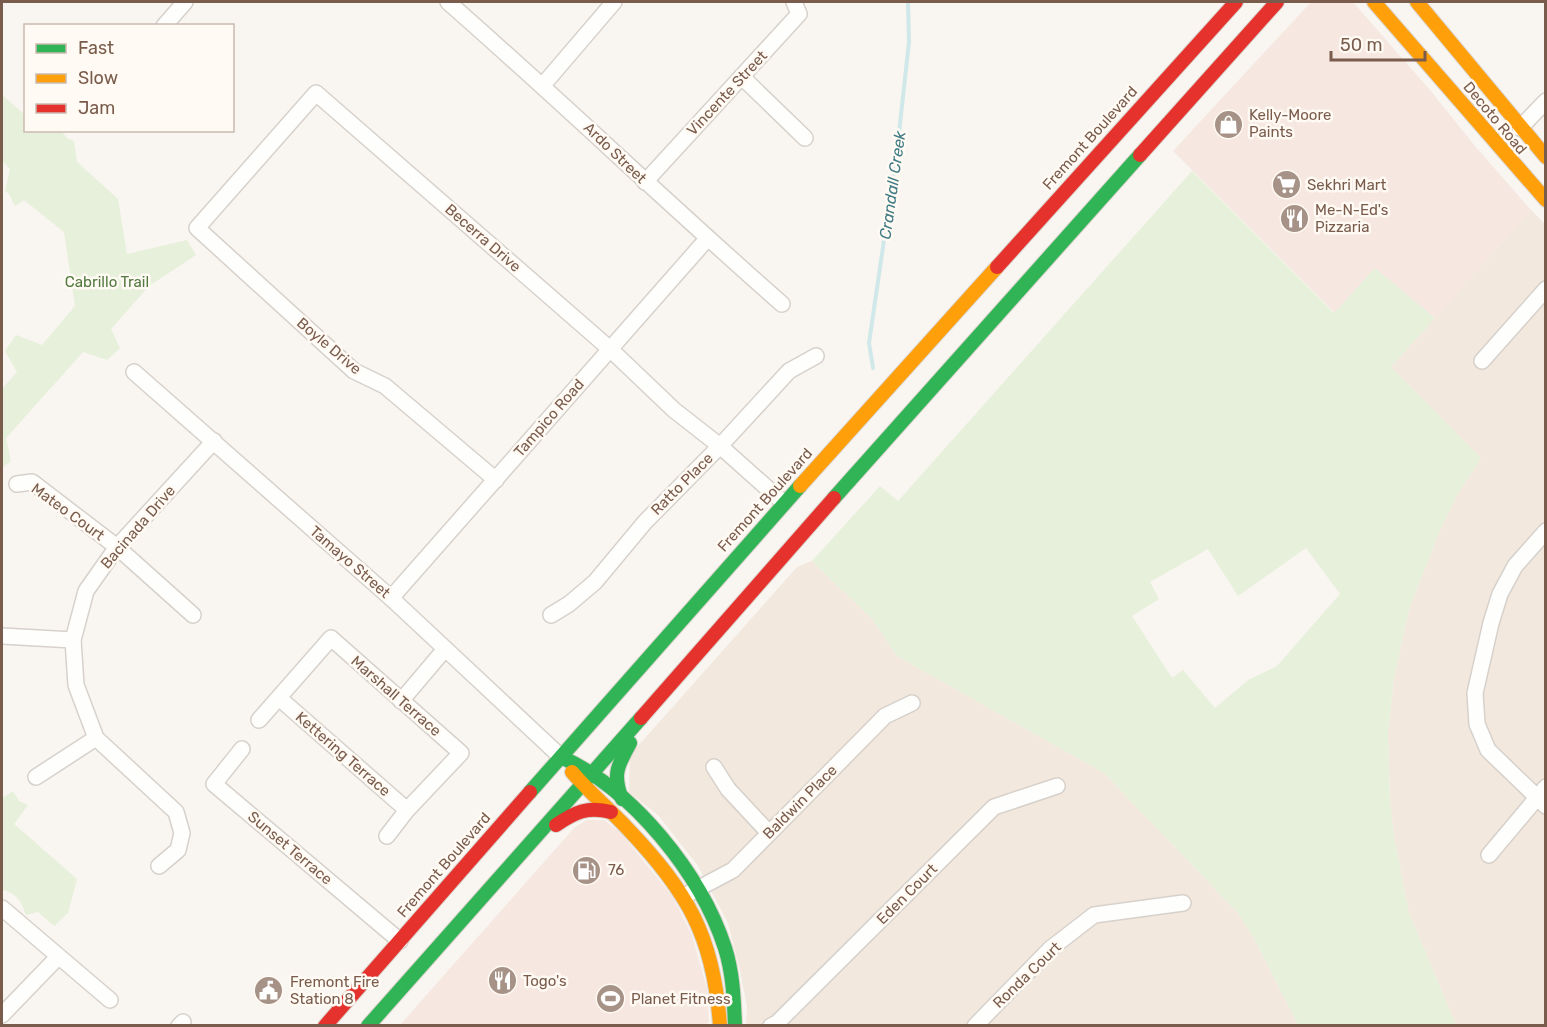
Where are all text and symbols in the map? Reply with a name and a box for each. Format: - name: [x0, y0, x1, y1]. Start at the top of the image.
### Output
- legend: [24, 24, 234, 132]
- scale bar: [1331, 24, 1426, 62]
- text: 50 m: [1340, 34, 1383, 56]
- text: Fast: [78, 37, 114, 59]
- street label: Vincente Street: [683, 47, 771, 139]
- text: Slow: [78, 67, 118, 89]
- street label: Decoto Road: [1459, 78, 1531, 158]
- street label: Fremont Boulevard: [1039, 82, 1141, 194]
- text: Jam: [78, 97, 115, 119]
- place label: Kelly-Moore Paints: [1249, 106, 1331, 141]
- shop icon: Kelly-Moore Paints: [1212, 108, 1244, 140]
- street label: Ardo Street: [580, 119, 650, 187]
- water label: Crandall Creek: [875, 129, 910, 240]
- supermarket icon: Sekhri Mart: [1270, 169, 1302, 201]
- place label: Sekhri Mart: [1307, 176, 1387, 194]
- street label: Becerra Drive: [441, 200, 525, 276]
- place label: Me-N-Ed's Pizzaria: [1315, 201, 1389, 236]
- restaurant icon: Me-N-Ed's Pizzaria: [1278, 203, 1310, 235]
- park label: Cabrillo Trail: [65, 273, 149, 291]
- street label: Boyle Drive: [293, 314, 365, 378]
- street label: Tampico Road: [510, 375, 588, 461]
- street label: Fremont Boulevard: [714, 444, 816, 556]
- street label: Ratto Place: [647, 449, 717, 519]
- street label: Mateo Court: [28, 479, 108, 545]
- street label: Bacinada Drive: [97, 482, 179, 572]
- street label: Tamayo Street: [306, 522, 394, 602]
- street label: Marshall Terrace: [347, 652, 445, 740]
- street label: Kettering Terrace: [292, 708, 394, 800]
- street label: Baldwin Place: [759, 761, 841, 843]
- street label: Sunset Terrace: [244, 808, 336, 888]
- street label: Fremont Boulevard: [394, 809, 494, 921]
- fuel station icon: 76: [571, 854, 603, 886]
- street label: Eden Court: [873, 860, 941, 928]
- place label: 76: [608, 861, 624, 879]
- street label: Ronda Court: [989, 938, 1065, 1012]
- restaurant icon: Togo's: [486, 965, 518, 997]
- place label: Togo's: [523, 972, 567, 990]
- place label: Fremont Fire Station 8: [290, 973, 379, 1008]
- public building icon: Fremont Fire Station 8: [253, 975, 285, 1007]
- sports icon: Planet Fitness: [594, 983, 626, 1015]
- place label: Planet Fitness: [631, 990, 731, 1008]

